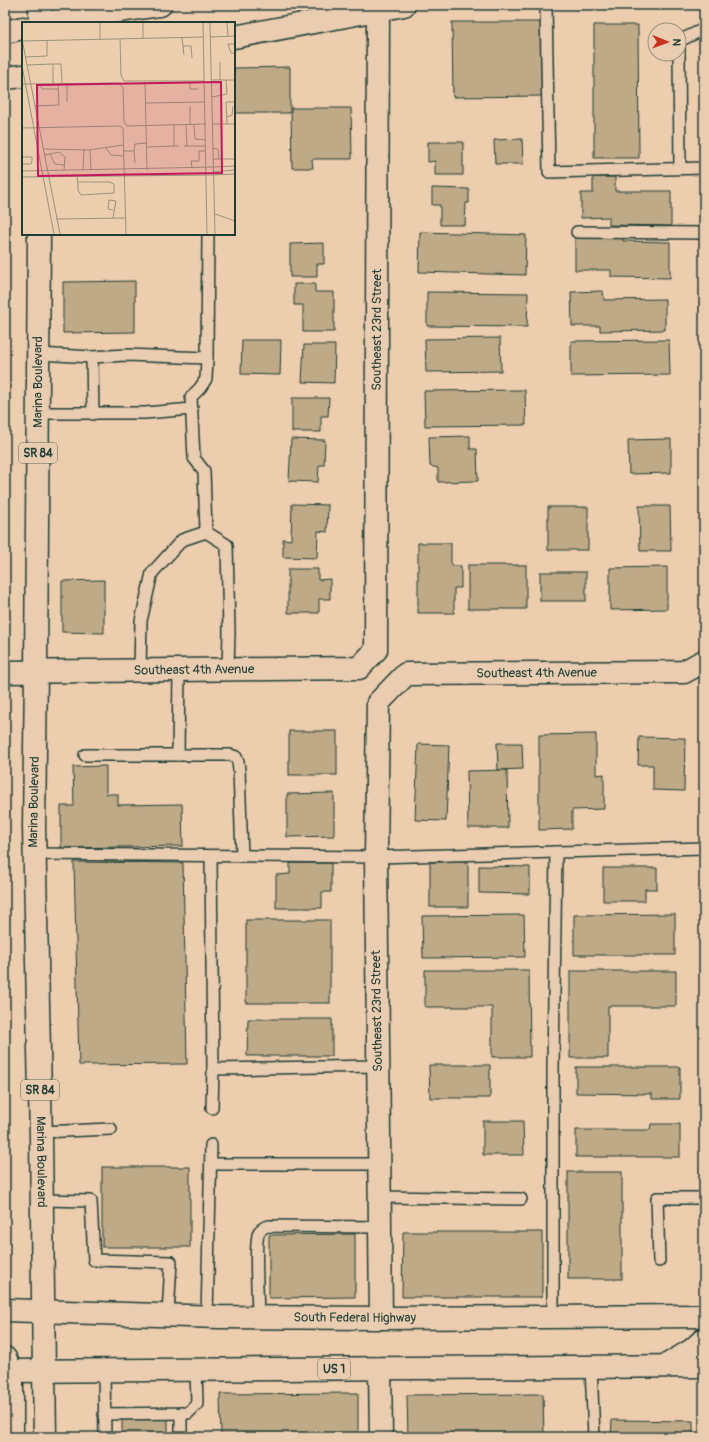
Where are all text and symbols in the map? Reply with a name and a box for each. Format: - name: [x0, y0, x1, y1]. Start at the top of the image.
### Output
- inset map: [22, 22, 235, 235]
- north arrow: [647, 22, 687, 62]
- text: N: [670, 38, 683, 47]
- street label: Southeast 23rd Street: [369, 268, 385, 391]
- street label: Marina Boulevard: [30, 336, 46, 428]
- road number: SR 84: [19, 443, 57, 463]
- street label: Southeast 4th Avenue: [134, 661, 255, 679]
- street label: Southeast 4th Avenue: [476, 665, 598, 681]
- street label: Marina Boulevard: [25, 756, 43, 848]
- street label: Southeast 23rd Street: [368, 949, 386, 1072]
- road number: SR 84: [21, 1080, 59, 1100]
- street label: Marina Boulevard: [32, 1116, 50, 1208]
- street label: South Federal Highway: [294, 1309, 417, 1326]
- road number: US 1: [318, 1359, 350, 1379]

